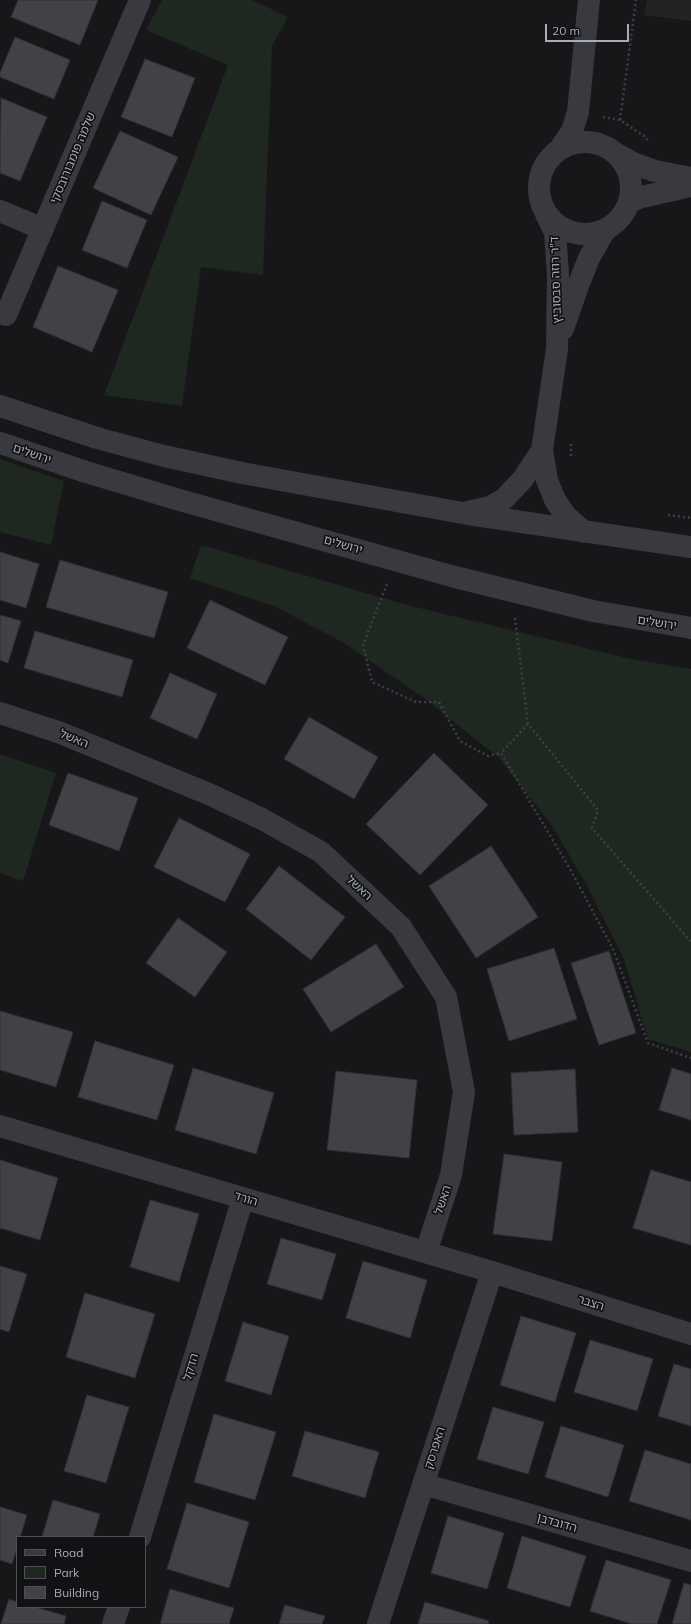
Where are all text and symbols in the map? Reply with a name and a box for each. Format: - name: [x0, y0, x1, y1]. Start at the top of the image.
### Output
- scale bar: [547, 16, 631, 42]
- text: 20 m: [552, 23, 580, 38]
- street label: שלמה פומבורובסקי: [47, 110, 99, 206]
- street label: ד"ר רוזה סבסוביץ: [547, 236, 565, 324]
- street label: ירושלים: [11, 441, 53, 467]
- street label: ירושלים: [322, 533, 364, 557]
- street label: ירושלים: [636, 613, 678, 633]
- street label: האשל: [57, 727, 91, 751]
- street label: האשל: [343, 873, 375, 903]
- street label: האשל: [432, 1184, 454, 1216]
- street label: הורד: [233, 1189, 259, 1209]
- street label: הצבר: [576, 1292, 606, 1314]
- street label: הדקל: [180, 1352, 202, 1382]
- street label: האפרסק: [421, 1425, 449, 1471]
- street label: הדובדבן: [535, 1510, 579, 1536]
- legend: [16, 1536, 146, 1608]
- text: Road: [54, 1545, 83, 1560]
- text: Park: [54, 1565, 79, 1580]
- text: Building: [54, 1585, 99, 1600]

